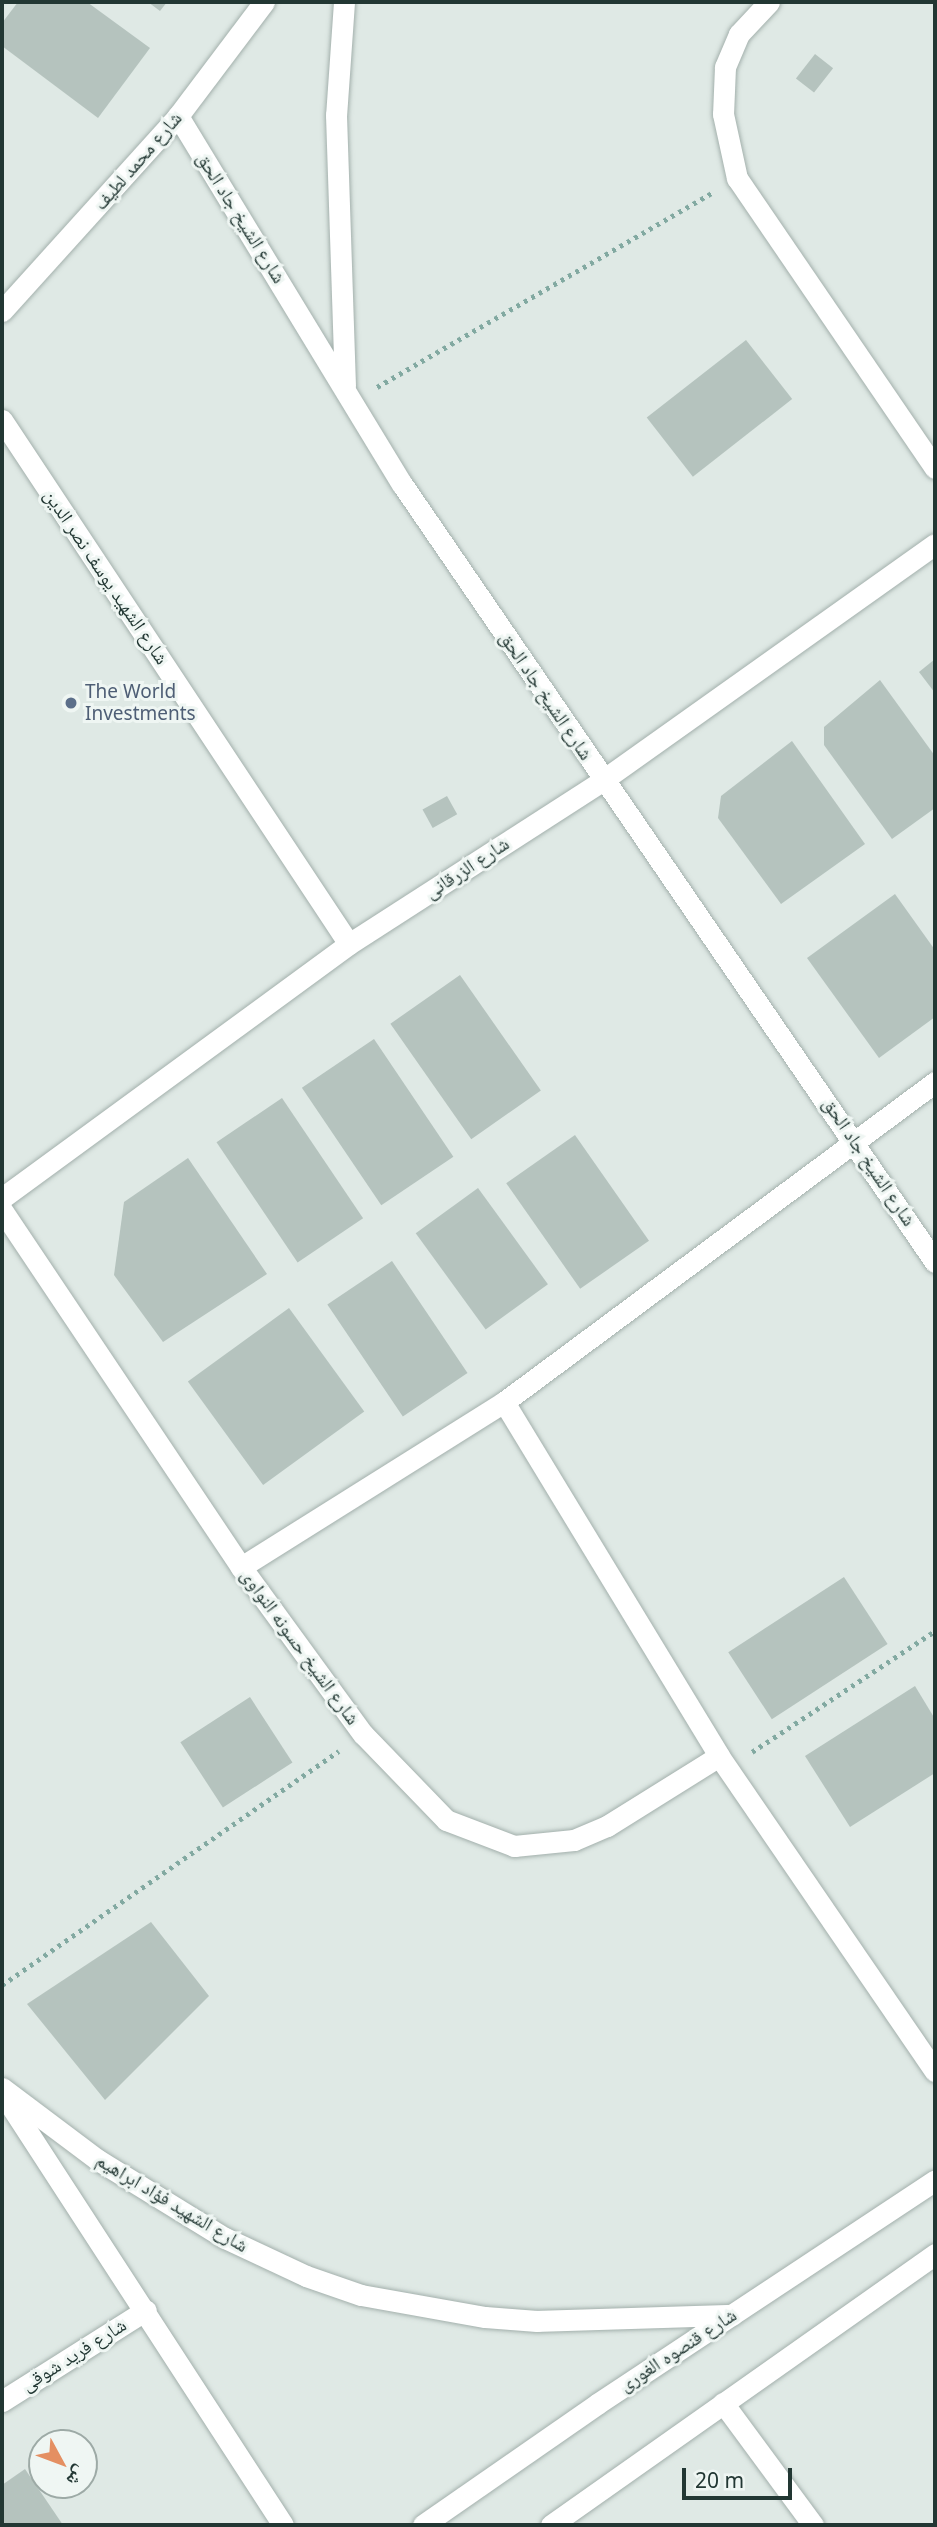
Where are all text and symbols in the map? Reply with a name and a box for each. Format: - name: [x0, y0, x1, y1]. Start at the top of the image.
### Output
- street label: شارع محمد لطيف: [89, 107, 187, 215]
- street label: شارع الشيخ جاد الحق: [192, 148, 290, 288]
- street label: شارع الشهيد يوسف نصر الدين: [39, 485, 173, 669]
- street label: شارع الشيخ جاد الحق: [495, 628, 597, 764]
- place label: The World Investments: [85, 681, 196, 725]
- marker: The World Investments: [63, 695, 79, 711]
- street label: شارع الزرقانى: [421, 832, 513, 904]
- street label: شارع الشيخ جاد الحق: [818, 1094, 920, 1230]
- street label: شارع الشيخ حسونه النواوى: [236, 1565, 364, 1729]
- street label: شارع الشهيد فؤاد ابراهيم: [92, 2149, 252, 2257]
- street label: شارع قنصوه الغورى: [615, 2304, 741, 2396]
- street label: شارع فريد شوقى: [17, 2314, 131, 2396]
- north arrow: [28, 2429, 98, 2499]
- scale bar: [685, 2454, 795, 2498]
- text: ش: [61, 2460, 94, 2493]
- text: 20 m: [695, 2466, 744, 2494]

